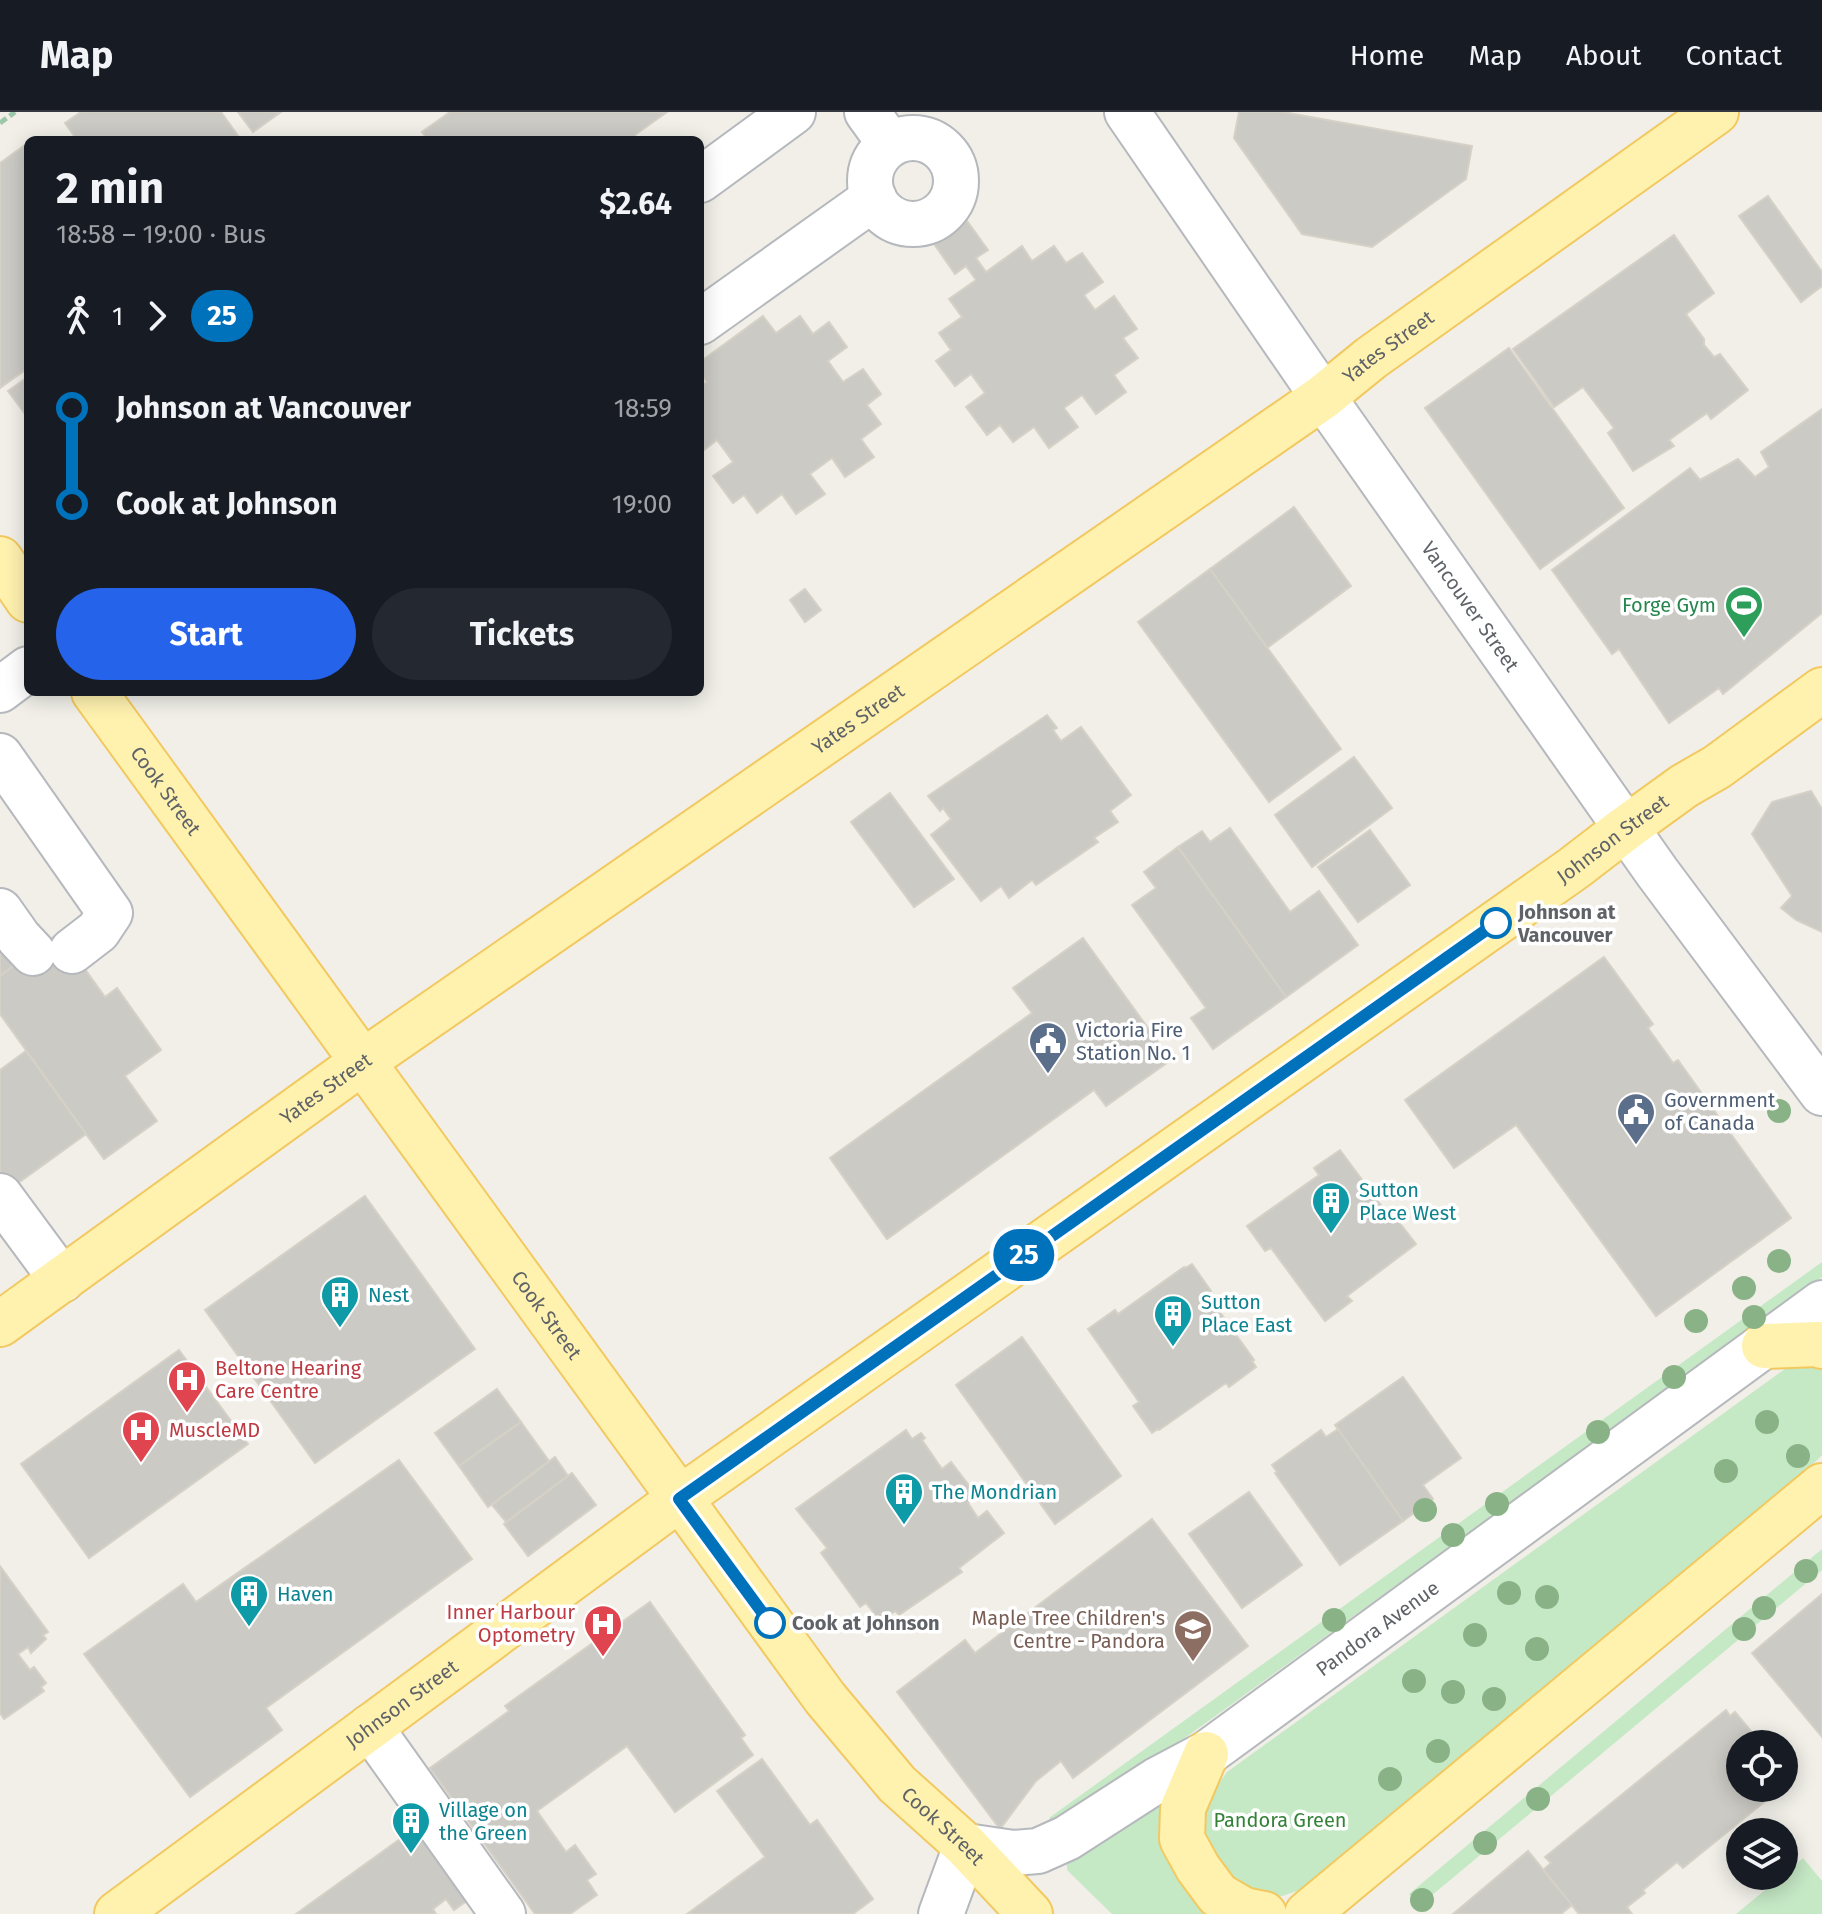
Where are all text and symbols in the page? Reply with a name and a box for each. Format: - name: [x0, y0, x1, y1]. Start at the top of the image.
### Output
- text: Map: [40, 32, 113, 78]
- text: Home: [1350, 39, 1424, 72]
- text: Map: [1468, 39, 1522, 72]
- text: About: [1566, 39, 1641, 72]
- text: Contact: [1685, 39, 1782, 72]
- text: 2 min: [56, 162, 164, 215]
- text: $2.64: [600, 186, 672, 222]
- text: 18:58 – 19:00 · Bus: [56, 219, 266, 250]
- icon: walk: [56, 294, 100, 338]
- icon: forward: [135, 294, 179, 338]
- text: 25: [207, 299, 237, 332]
- text: 1: [112, 301, 123, 332]
- street label: Yates Street: [1338, 305, 1439, 388]
- text: Johnson at Vancouver: [116, 390, 411, 426]
- text: 18:59: [614, 393, 672, 424]
- text: Cook at Johnson: [116, 486, 337, 522]
- text: 19:00: [612, 489, 672, 520]
- street label: Vancouver Street: [1416, 537, 1525, 677]
- sports icon: Forge Gym: [1723, 584, 1765, 639]
- button: Start: [56, 588, 356, 680]
- button: Tickets: [372, 588, 672, 680]
- place label: Forge Gym: [1622, 593, 1716, 617]
- street label: Yates Street: [807, 678, 910, 759]
- street label: Cook Street: [125, 742, 206, 840]
- street label: Johnson Street: [1552, 789, 1674, 888]
- place label: Johnson at Vancouver: [1517, 900, 1616, 947]
- marker: Johnson at Vancouver: [1481, 908, 1511, 938]
- place label: Victoria Fire Station No. 1: [1076, 1018, 1190, 1065]
- public building icon: Victoria Fire Station No. 1: [1027, 1020, 1069, 1075]
- street label: Yates Street: [275, 1047, 377, 1130]
- place label: Government of Canada: [1664, 1088, 1776, 1135]
- public building icon: Government of Canada: [1615, 1091, 1657, 1146]
- place label: Sutton Place West: [1359, 1178, 1457, 1225]
- building icon: Sutton Place West: [1310, 1180, 1352, 1235]
- line badge: 25: [988, 1229, 1060, 1281]
- text: 25: [1009, 1238, 1039, 1271]
- street label: Cook Street: [506, 1266, 587, 1365]
- building icon: Nest: [319, 1274, 361, 1329]
- place label: Nest: [368, 1283, 410, 1307]
- place label: Sutton Place East: [1201, 1290, 1293, 1337]
- building icon: Sutton Place East: [1152, 1293, 1194, 1348]
- place label: Beltone Hearing Care Centre: [215, 1356, 362, 1403]
- hospital icon: Beltone Hearing Care Centre: [166, 1359, 208, 1414]
- hospital icon: MuscleMD: [120, 1409, 162, 1464]
- place label: MuscleMD: [169, 1418, 260, 1442]
- building icon: The Mondrian: [883, 1471, 925, 1526]
- place label: The Mondrian: [932, 1480, 1057, 1504]
- building icon: Haven: [228, 1573, 270, 1628]
- street label: Pandora Avenue: [1311, 1575, 1444, 1681]
- place label: Haven: [277, 1582, 334, 1606]
- place label: Inner Harbour Optometry: [447, 1600, 575, 1647]
- hospital icon: Inner Harbour Optometry: [582, 1603, 624, 1658]
- place label: Maple Tree Children's Centre - Pandora: [972, 1606, 1165, 1653]
- marker: Cook at Johnson: [755, 1608, 785, 1638]
- school or university icon: Maple Tree Children's Centre - Pandora: [1172, 1608, 1214, 1663]
- place label: Cook at Johnson: [792, 1611, 940, 1635]
- street label: Johnson Street: [341, 1654, 463, 1753]
- map controls: [1726, 1730, 1798, 1890]
- button: locate: [1726, 1730, 1798, 1802]
- street label: Cook Street: [897, 1782, 990, 1870]
- place label: Village on the Green: [439, 1798, 528, 1845]
- building icon: Village on the Green: [390, 1800, 432, 1855]
- park label: Pandora Green: [1213, 1808, 1347, 1832]
- button: layers: [1726, 1818, 1798, 1890]

